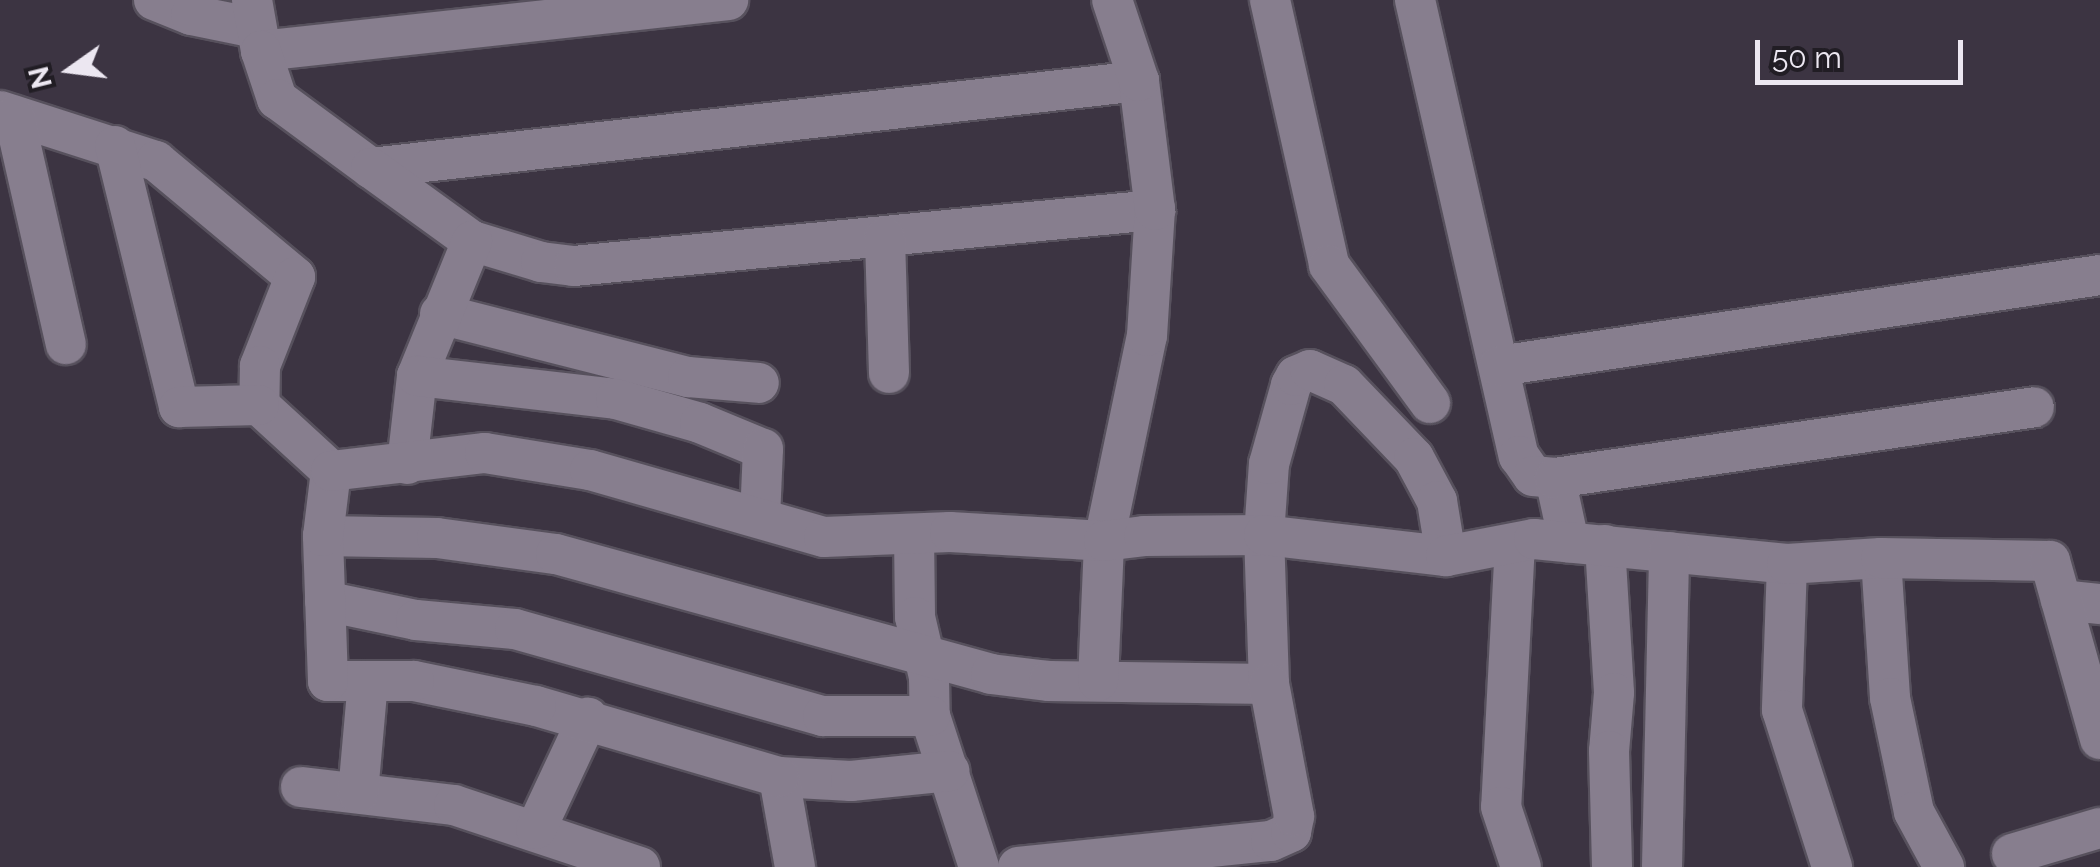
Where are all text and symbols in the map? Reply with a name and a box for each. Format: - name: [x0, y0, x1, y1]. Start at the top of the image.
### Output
- north arrow: [20, 20, 120, 120]
- scale bar: [1760, 20, 1968, 82]
- text: 50 m: [1772, 40, 1842, 75]
- text: N: [22, 63, 59, 92]

